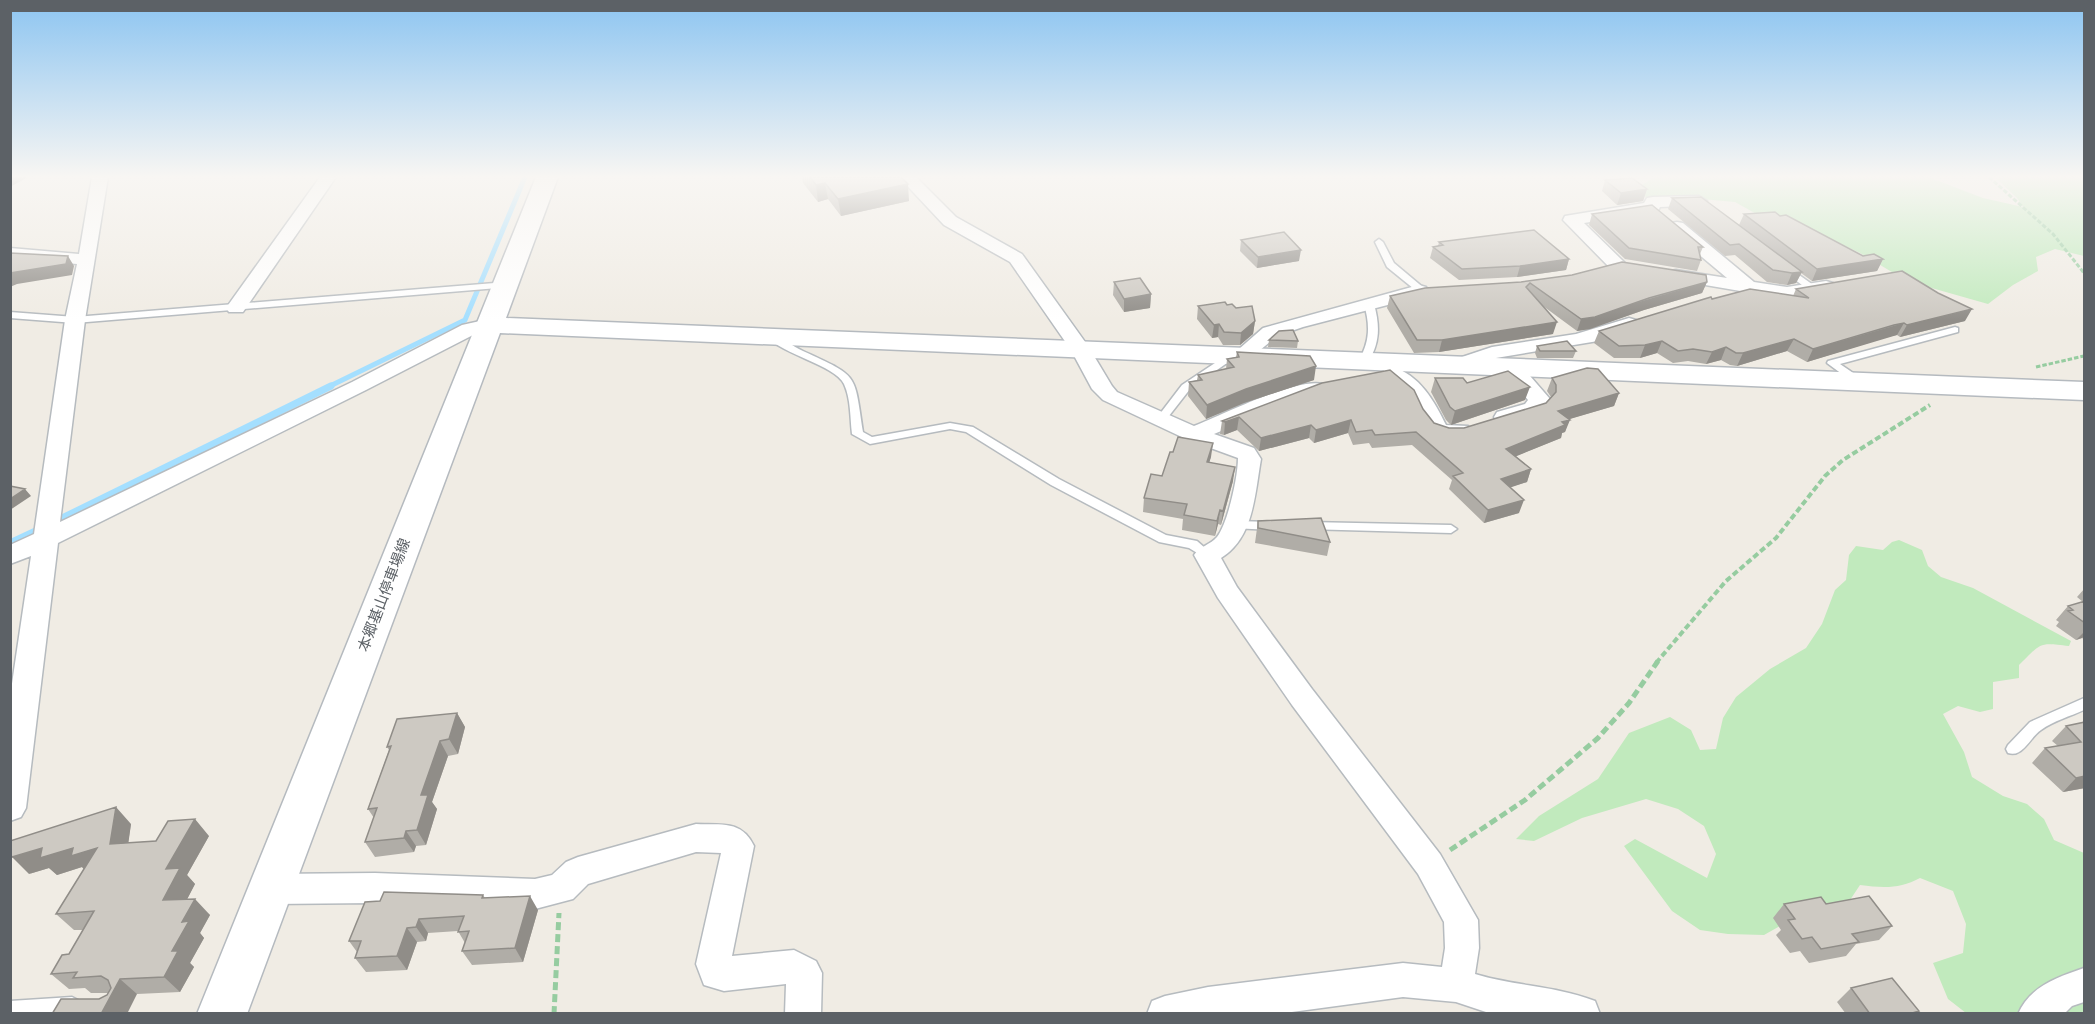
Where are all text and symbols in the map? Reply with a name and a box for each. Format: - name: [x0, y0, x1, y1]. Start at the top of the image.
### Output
- street label: 本郷基山停車場線: [354, 536, 414, 654]

